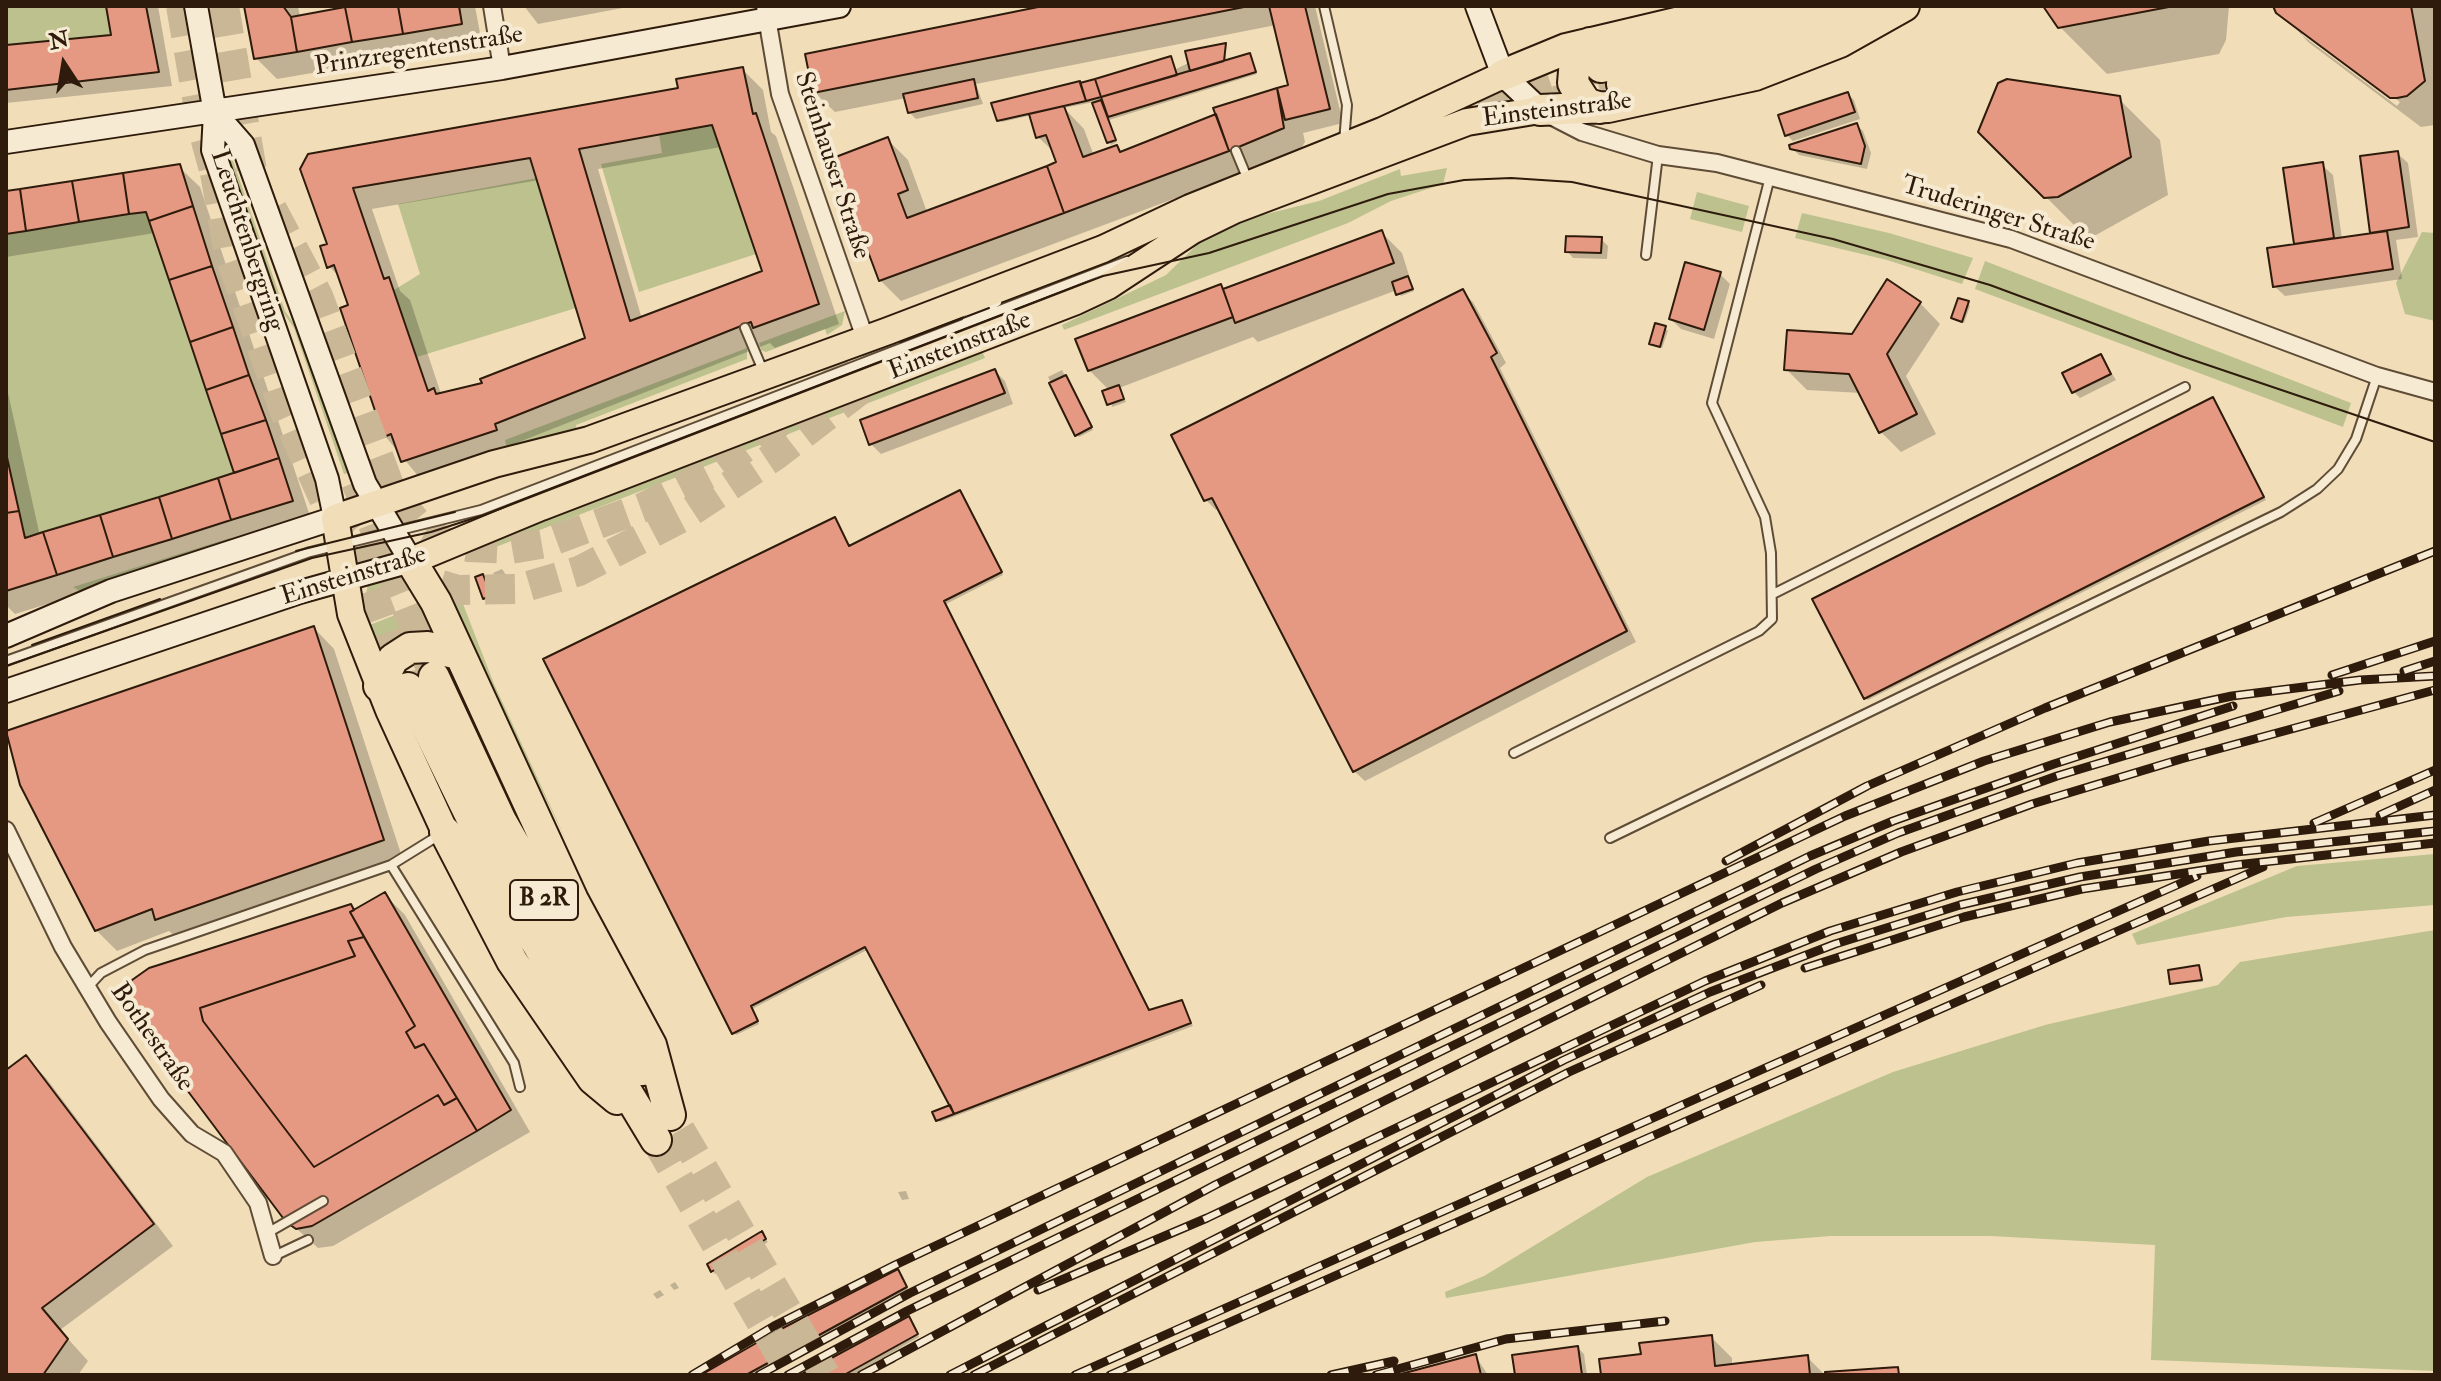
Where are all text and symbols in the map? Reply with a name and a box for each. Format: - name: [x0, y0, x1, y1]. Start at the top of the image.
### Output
- street label: Prinzregentenstraße: [313, 20, 525, 84]
- north arrow: [24, 24, 104, 104]
- text: N: [46, 25, 72, 56]
- street label: Steinhauser Straße: [786, 68, 876, 264]
- street label: Einsteinstraße: [1481, 86, 1633, 136]
- street label: Leuchtenbergring: [202, 147, 290, 335]
- street label: Truderinger Straße: [1898, 171, 2098, 259]
- street label: Einsteinstraße: [884, 306, 1036, 388]
- street label: Einsteinstraße: [278, 540, 430, 614]
- road number: B 2R: [510, 880, 578, 920]
- street label: Bothestraße: [102, 978, 200, 1098]

